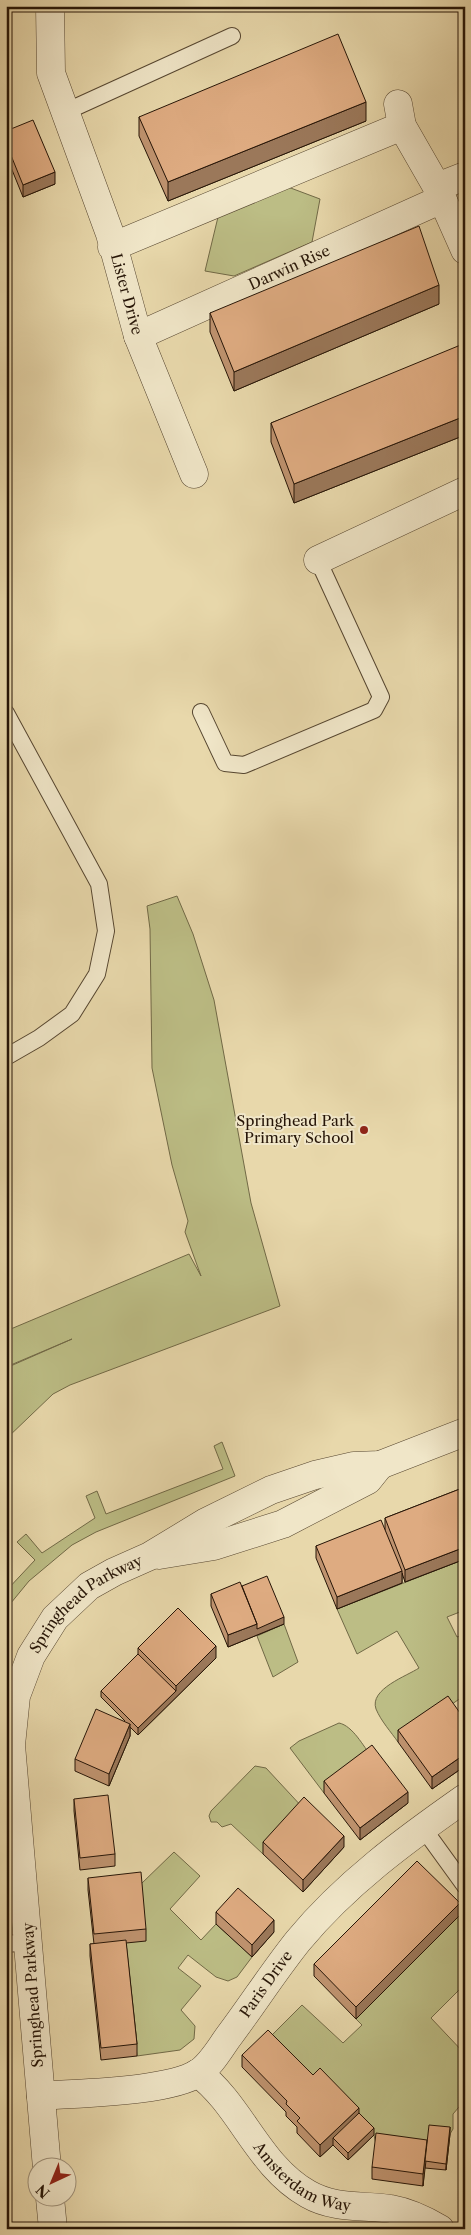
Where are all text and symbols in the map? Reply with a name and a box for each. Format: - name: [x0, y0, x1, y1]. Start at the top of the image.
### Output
- street label: Darwin Rise: [245, 241, 333, 294]
- street label: Lister Drive: [107, 251, 147, 337]
- place label: Springhead Park Primary School: [236, 1111, 355, 1147]
- marker: Springhead Park Primary School: [358, 1124, 370, 1136]
- street label: Springhead Parkway: [25, 1550, 146, 1657]
- street label: Springhead Parkway: [18, 1921, 47, 2068]
- street label: Paris Drive: [235, 1947, 296, 2021]
- street label: Amsterdam Way: [249, 2137, 352, 2215]
- north arrow: [28, 2158, 78, 2208]
- text: N: [32, 2181, 54, 2202]

